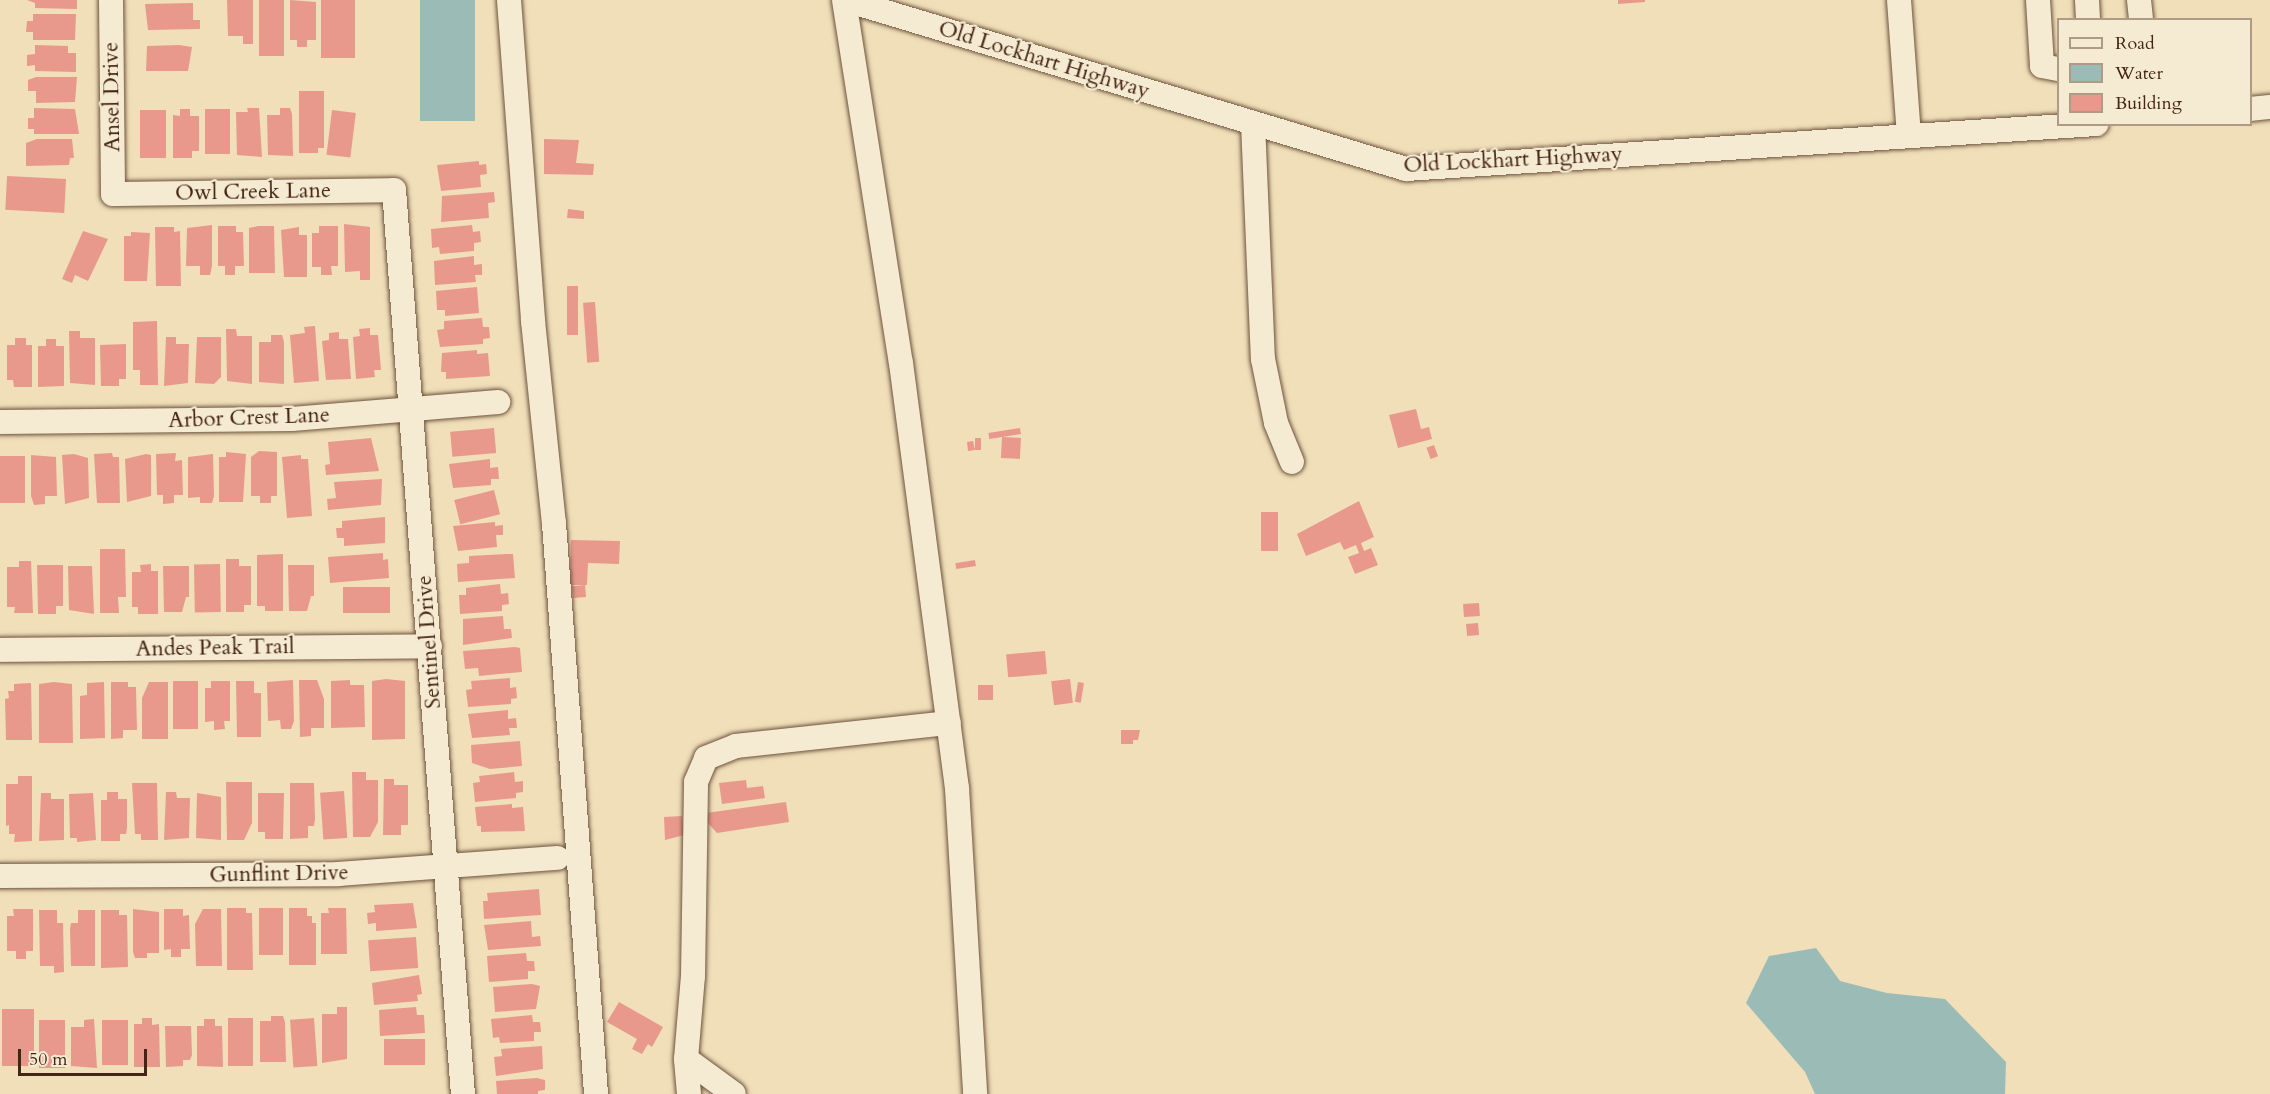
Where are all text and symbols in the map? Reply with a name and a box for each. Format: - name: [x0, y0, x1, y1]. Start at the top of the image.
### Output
- street label: Old Lockhart Highway: [935, 15, 1153, 105]
- legend: [2057, 18, 2252, 126]
- text: Road: [2115, 31, 2155, 56]
- street label: Ansel Drive: [98, 42, 126, 152]
- text: Water: [2115, 61, 2163, 86]
- text: Building: [2115, 91, 2182, 116]
- street label: Old Lockhart Highway: [1403, 141, 1623, 179]
- street label: Owl Creek Lane: [175, 177, 331, 207]
- street label: Arbor Crest Lane: [168, 402, 330, 434]
- street label: Sentinel Drive: [411, 574, 447, 710]
- street label: Andes Peak Trail: [135, 633, 295, 663]
- street label: Gunflint Drive: [209, 860, 349, 888]
- scale bar: [21, 1037, 150, 1075]
- text: 50 m: [29, 1047, 68, 1072]

